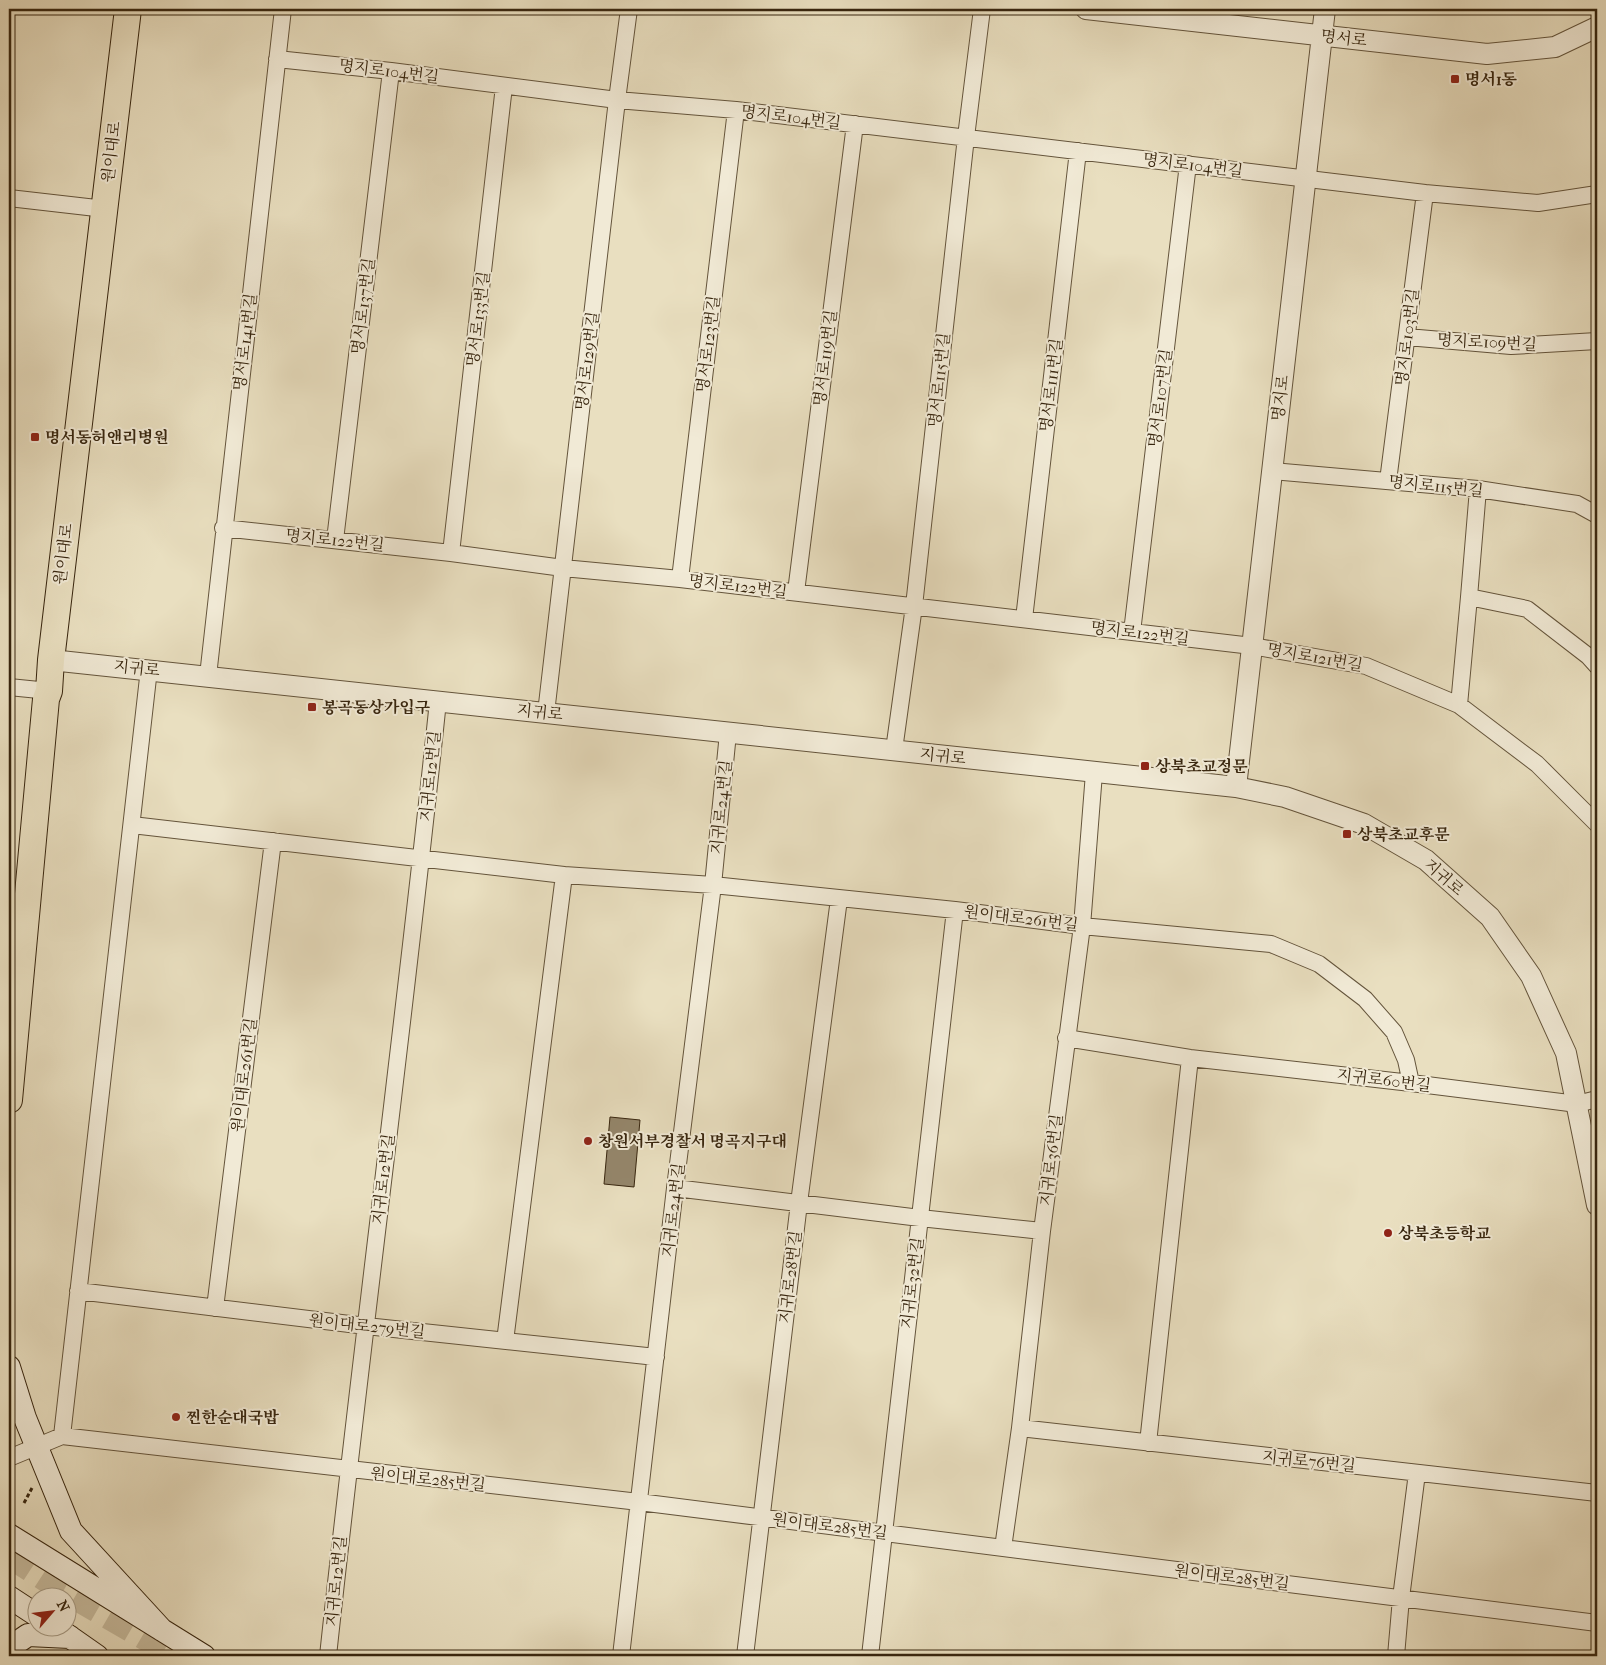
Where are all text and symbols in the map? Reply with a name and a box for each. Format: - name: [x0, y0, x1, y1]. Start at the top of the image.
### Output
- street label: 명서로: [1320, 26, 1369, 50]
- street label: 명지로104번길: [338, 55, 440, 87]
- place label: 명서1동: [1465, 70, 1518, 89]
- marker: 명서1동: [1449, 73, 1461, 85]
- street label: 명지로104번길: [740, 101, 842, 133]
- street label: 원이대로: [98, 120, 124, 184]
- street label: 명지로104번길: [1142, 149, 1244, 181]
- street label: 명서로137번길: [348, 257, 378, 355]
- street label: 명서로133번길: [463, 270, 493, 368]
- street label: 명지로103번길: [1392, 287, 1422, 387]
- street label: 명서로141번길: [230, 292, 260, 392]
- street label: 명서로123번길: [693, 294, 723, 394]
- street label: 명서로119번길: [810, 309, 840, 407]
- street label: 명서로129번길: [572, 310, 602, 412]
- street label: 명지로109번길: [1437, 330, 1537, 354]
- street label: 명서로115번길: [925, 331, 953, 429]
- street label: 명서로111번길: [1036, 337, 1066, 433]
- street label: 명서로107번길: [1145, 347, 1175, 449]
- street label: 명지로: [1268, 373, 1292, 422]
- place label: 명서동허앤리병원: [45, 428, 169, 447]
- marker: 명서동허앤리병원: [29, 431, 41, 443]
- street label: 명지로115번길: [1387, 472, 1485, 500]
- street label: 원이대로: [50, 522, 76, 586]
- street label: 명지로122번길: [285, 525, 385, 555]
- street label: 명지로122번길: [687, 571, 789, 601]
- street label: 명지로122번길: [1089, 618, 1191, 648]
- street label: 명지로121번길: [1266, 639, 1364, 675]
- street label: 지귀로: [113, 656, 162, 680]
- place label: 봉곡동상가입구: [322, 698, 431, 717]
- street label: 지귀로: [516, 700, 565, 724]
- marker: 봉곡동상가입구: [306, 701, 318, 713]
- street label: 지귀로12번길: [416, 730, 444, 822]
- street label: 지귀로: [919, 744, 968, 768]
- place label: 상북초교정문: [1155, 757, 1248, 776]
- street label: 지귀로24번길: [707, 759, 735, 855]
- marker: 상북초교정문: [1139, 760, 1151, 772]
- place label: 상북초교후문: [1357, 825, 1450, 844]
- marker: 상북초교후문: [1341, 828, 1353, 840]
- street label: 지귀로: [1420, 855, 1468, 900]
- street label: 원이대로261번길: [963, 902, 1079, 934]
- street label: 원이대로261번길: [228, 1017, 260, 1133]
- street label: 지귀로60번길: [1336, 1065, 1432, 1095]
- street label: 지귀로36번길: [1036, 1113, 1066, 1207]
- place label: 창원서부경찰서 명곡지구대: [598, 1132, 787, 1151]
- street label: 지귀로12번길: [368, 1133, 398, 1225]
- marker: 창원서부경찰서 명곡지구대: [582, 1135, 594, 1147]
- street label: 지귀로24번길: [658, 1162, 688, 1258]
- place label: 상북초등학교: [1398, 1224, 1491, 1243]
- marker: 상북초등학교: [1382, 1227, 1394, 1239]
- street label: 지귀로28번길: [775, 1229, 805, 1325]
- street label: 지귀로32번길: [897, 1236, 927, 1330]
- street label: 원이대로279번길: [308, 1310, 426, 1342]
- place label: 찐한순대국밥: [186, 1408, 279, 1427]
- marker: 찐한순대국밥: [170, 1411, 182, 1423]
- street label: 지귀로76번길: [1261, 1447, 1357, 1475]
- street label: 원이대로285번길: [369, 1463, 487, 1495]
- street label: 원이대로285번길: [771, 1510, 889, 1542]
- street label: 지귀로12번길: [322, 1535, 350, 1627]
- street label: 원이대로285번길: [1173, 1561, 1291, 1593]
- north arrow: [28, 1588, 78, 1638]
- text: N: [53, 1597, 73, 1615]

